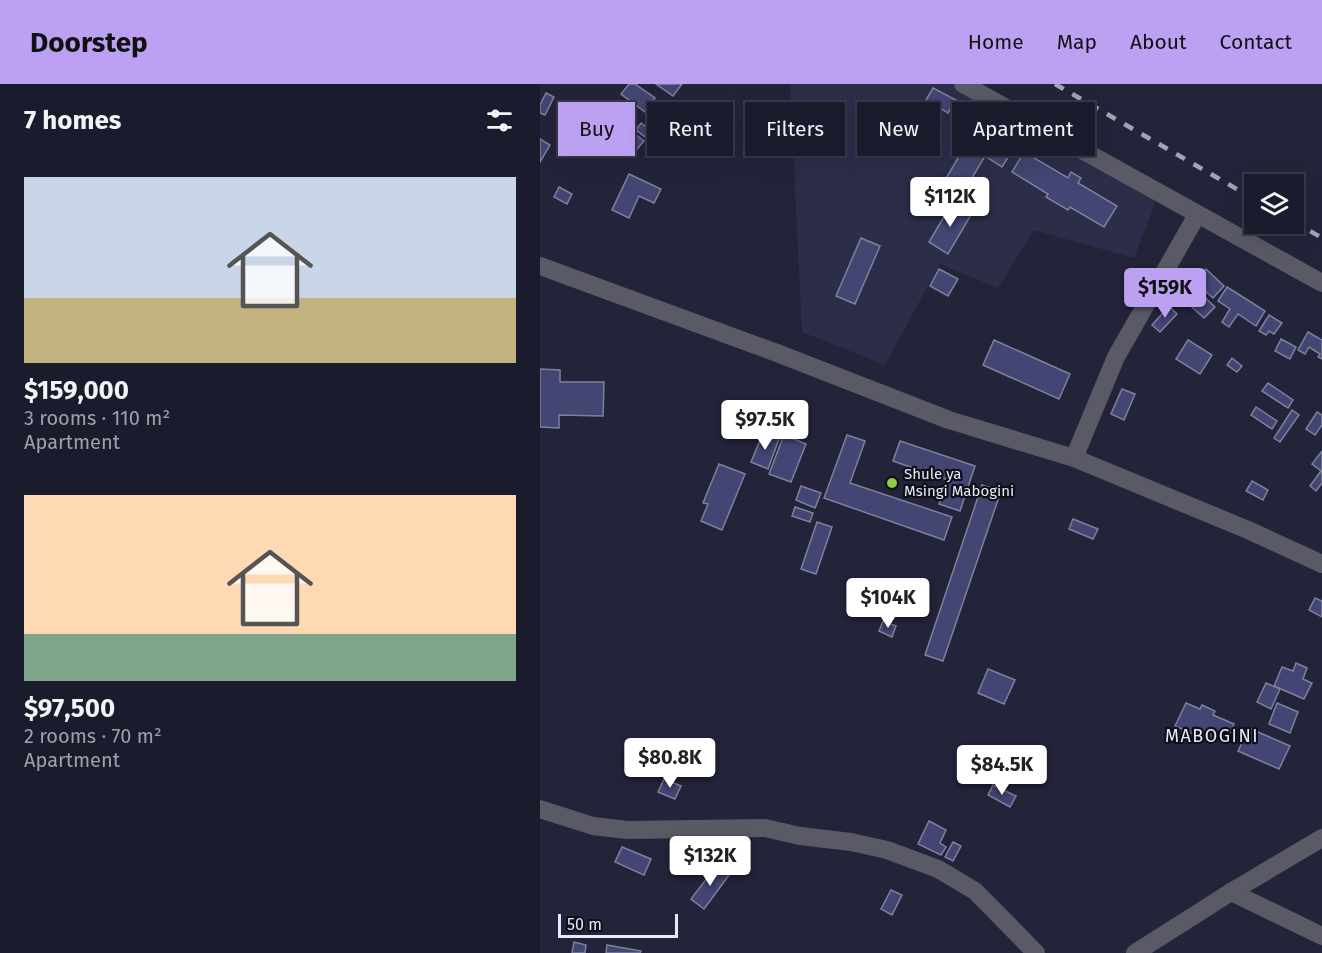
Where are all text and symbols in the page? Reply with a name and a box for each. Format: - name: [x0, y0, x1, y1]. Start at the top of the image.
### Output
- text: Doorstep: [30, 26, 148, 59]
- text: Home: [968, 29, 1024, 55]
- text: Map: [1057, 29, 1097, 55]
- text: About: [1130, 29, 1187, 55]
- text: Contact: [1220, 29, 1292, 55]
- chip: Buy: [558, 102, 635, 156]
- chip: Rent: [647, 102, 733, 156]
- chip: Filters: [745, 102, 845, 156]
- chip: New: [857, 102, 940, 156]
- chip: Apartment: [952, 102, 1095, 156]
- icon: filters: [483, 104, 516, 137]
- text: 7 homes: [24, 105, 121, 136]
- map controls: [1244, 174, 1304, 234]
- button: layers: [1244, 174, 1304, 234]
- pin: $112K: [908, 177, 992, 228]
- text: $112K: [924, 184, 976, 208]
- icon: home: [216, 216, 324, 324]
- pin: $159K: [1123, 268, 1207, 319]
- text: $159K: [1138, 275, 1192, 299]
- text: $159,000: [24, 375, 129, 406]
- pin: $97.5K: [716, 400, 814, 451]
- text: 3 rooms · 110 m²: [24, 406, 170, 430]
- text: $97.5K: [735, 407, 795, 431]
- text: Apartment: [24, 430, 120, 454]
- place label: Shule ya Msingi Mabogini: [904, 465, 1014, 500]
- marker: Shule ya Msingi Mabogini: [885, 476, 899, 490]
- icon: home: [216, 534, 324, 642]
- pin: $104K: [846, 578, 930, 629]
- text: $104K: [860, 585, 916, 609]
- text: $97,500: [24, 693, 115, 724]
- text: 2 rooms · 70 m²: [24, 724, 162, 748]
- district label: MABOGINI: [1165, 725, 1259, 747]
- pin: $80.8K: [621, 738, 719, 789]
- text: $80.8K: [638, 745, 702, 769]
- pin: $84.5K: [953, 745, 1051, 796]
- text: Apartment: [24, 748, 120, 772]
- text: $84.5K: [971, 752, 1033, 776]
- pin: $132K: [668, 836, 752, 887]
- text: $132K: [684, 843, 736, 867]
- scale bar: [558, 911, 678, 938]
- text: 50 m: [567, 915, 602, 934]

